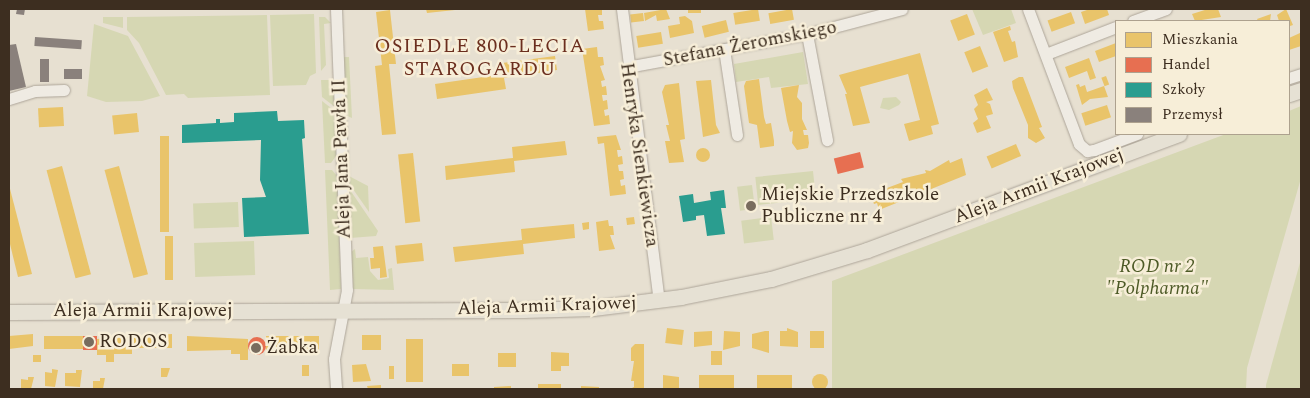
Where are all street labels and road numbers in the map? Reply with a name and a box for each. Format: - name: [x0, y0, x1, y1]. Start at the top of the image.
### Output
- street label: Stefana Żeromskiego: [661, 16, 839, 72]
- street label: Henryka Sienkiewicza: [615, 61, 663, 249]
- street label: Aleja Jana Pawła II: [328, 79, 356, 239]
- street label: Aleja Armii Krajowej: [951, 143, 1127, 229]
- street label: Aleja Armii Krajowej: [457, 291, 637, 321]
- street label: Aleja Armii Krajowej: [53, 300, 233, 322]

